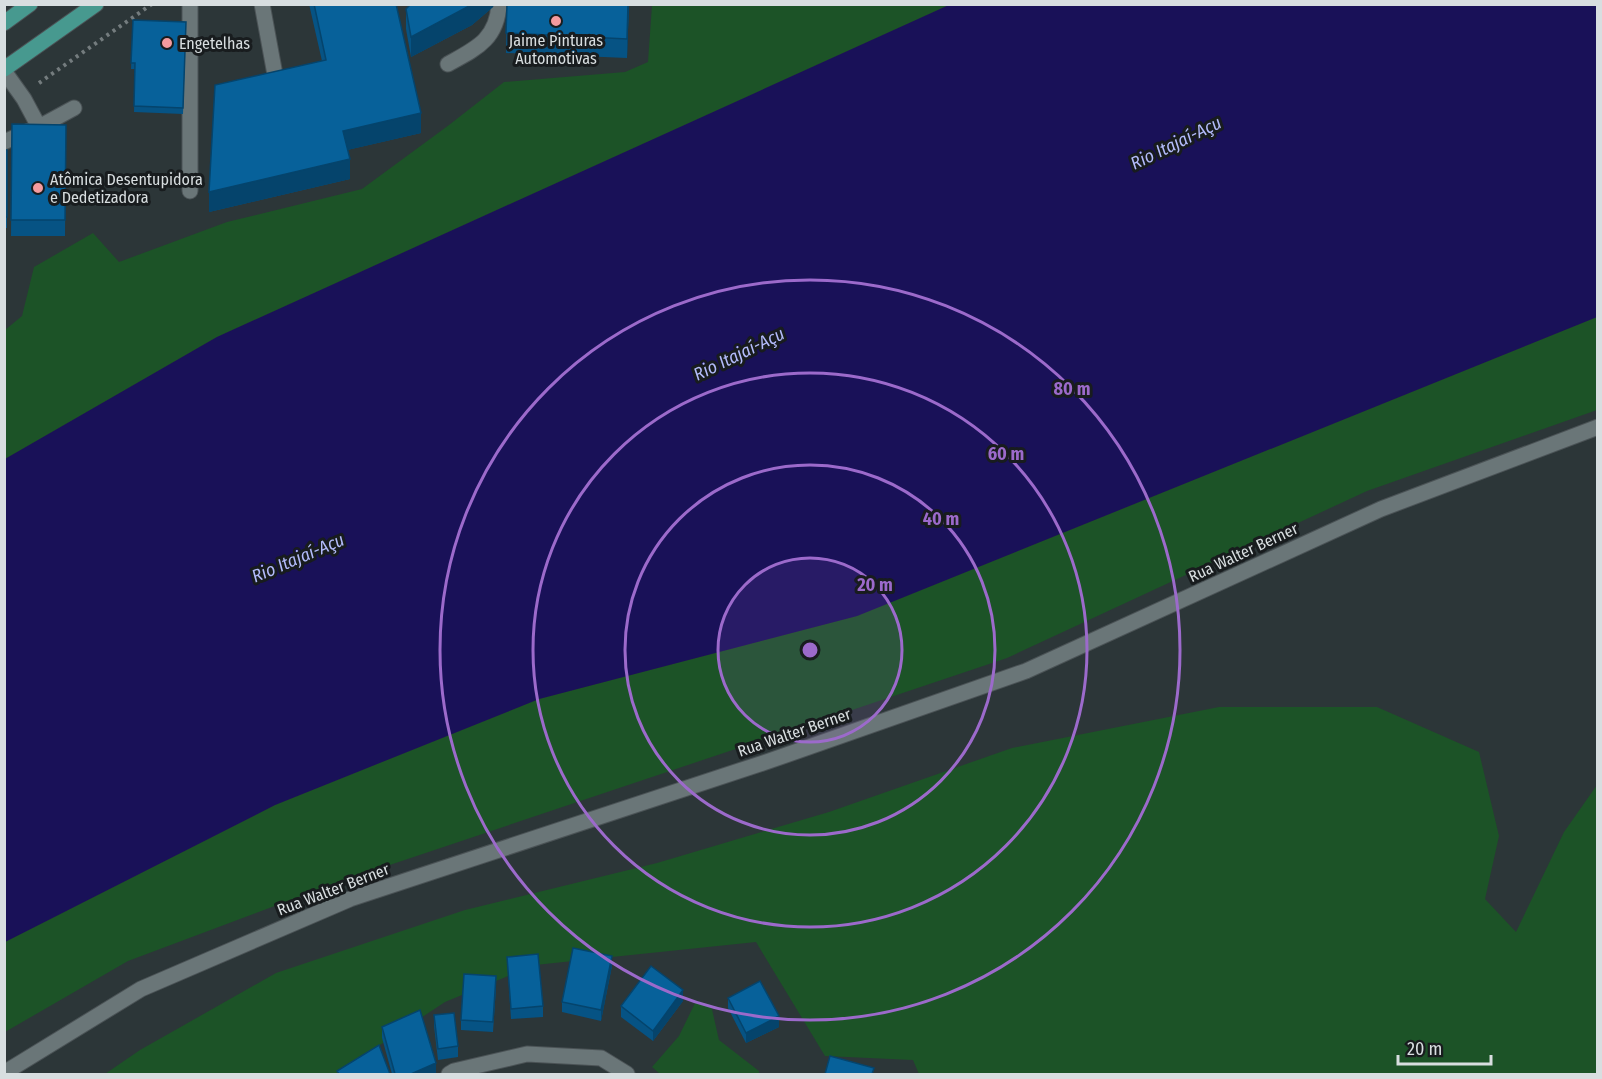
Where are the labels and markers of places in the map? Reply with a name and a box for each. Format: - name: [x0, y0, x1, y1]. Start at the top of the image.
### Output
- marker: Jaime Pinturas Automotivas: [549, 14, 563, 28]
- place label: Jaime Pinturas Automotivas: [509, 31, 603, 68]
- place label: Engetelhas: [179, 34, 250, 53]
- marker: Engetelhas: [160, 36, 174, 50]
- place label: Atômica Desentupidora e Dedetizadora: [50, 170, 203, 207]
- marker: Atômica Desentupidora e Dedetizadora: [31, 181, 45, 195]
- centre of rings: [800, 640, 820, 660]

